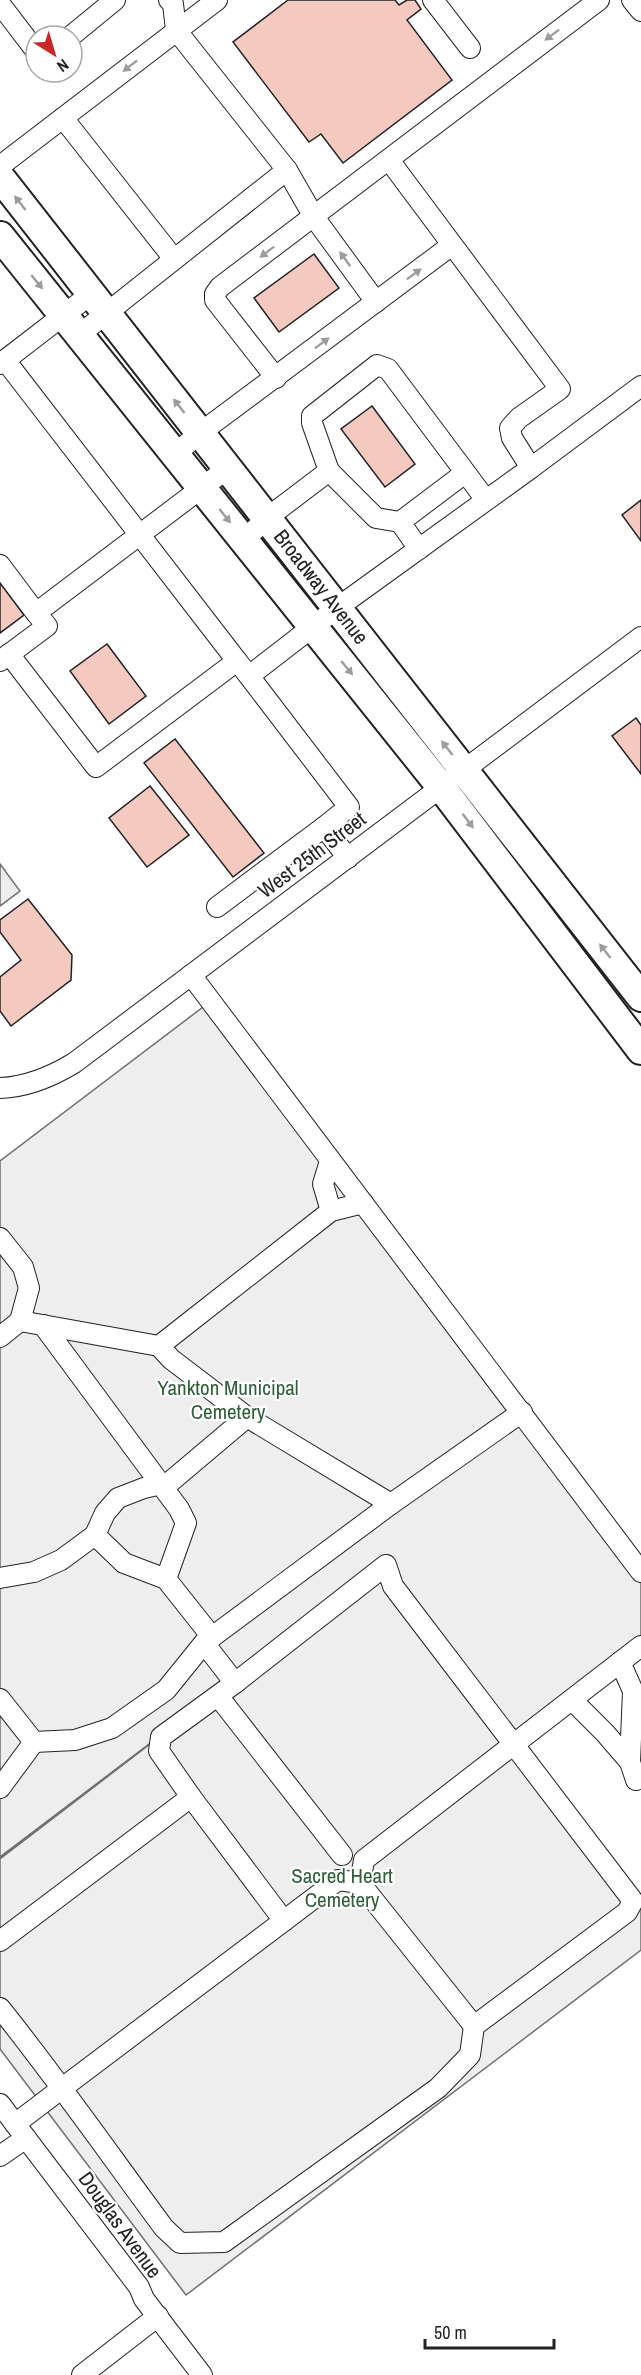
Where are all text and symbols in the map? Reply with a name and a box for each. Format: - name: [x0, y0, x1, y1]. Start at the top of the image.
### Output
- north arrow: [24, 24, 84, 84]
- one-way arrow: [544, 29, 560, 42]
- text: N: [53, 54, 73, 78]
- one-way arrow: [122, 60, 138, 72]
- one-way arrow: [14, 195, 27, 211]
- one-way arrow: [260, 245, 275, 257]
- one-way arrow: [339, 252, 351, 268]
- one-way arrow: [406, 268, 422, 280]
- one-way arrow: [30, 274, 43, 290]
- one-way arrow: [314, 337, 330, 349]
- one-way arrow: [174, 399, 186, 414]
- one-way arrow: [218, 508, 231, 524]
- street label: Broadway Avenue: [267, 523, 375, 650]
- one-way arrow: [340, 660, 353, 676]
- one-way arrow: [441, 740, 453, 755]
- street label: West 25th Street: [252, 804, 372, 905]
- one-way arrow: [461, 813, 473, 828]
- one-way arrow: [600, 944, 612, 959]
- park label: Yankton Municipal Cemetery: [157, 1373, 299, 1426]
- park label: Sacred Heart Cemetery: [291, 1861, 393, 1914]
- street label: Douglas Avenue: [72, 2166, 169, 2284]
- scale bar: [425, 2312, 554, 2350]
- text: 50 m: [434, 2320, 467, 2345]

